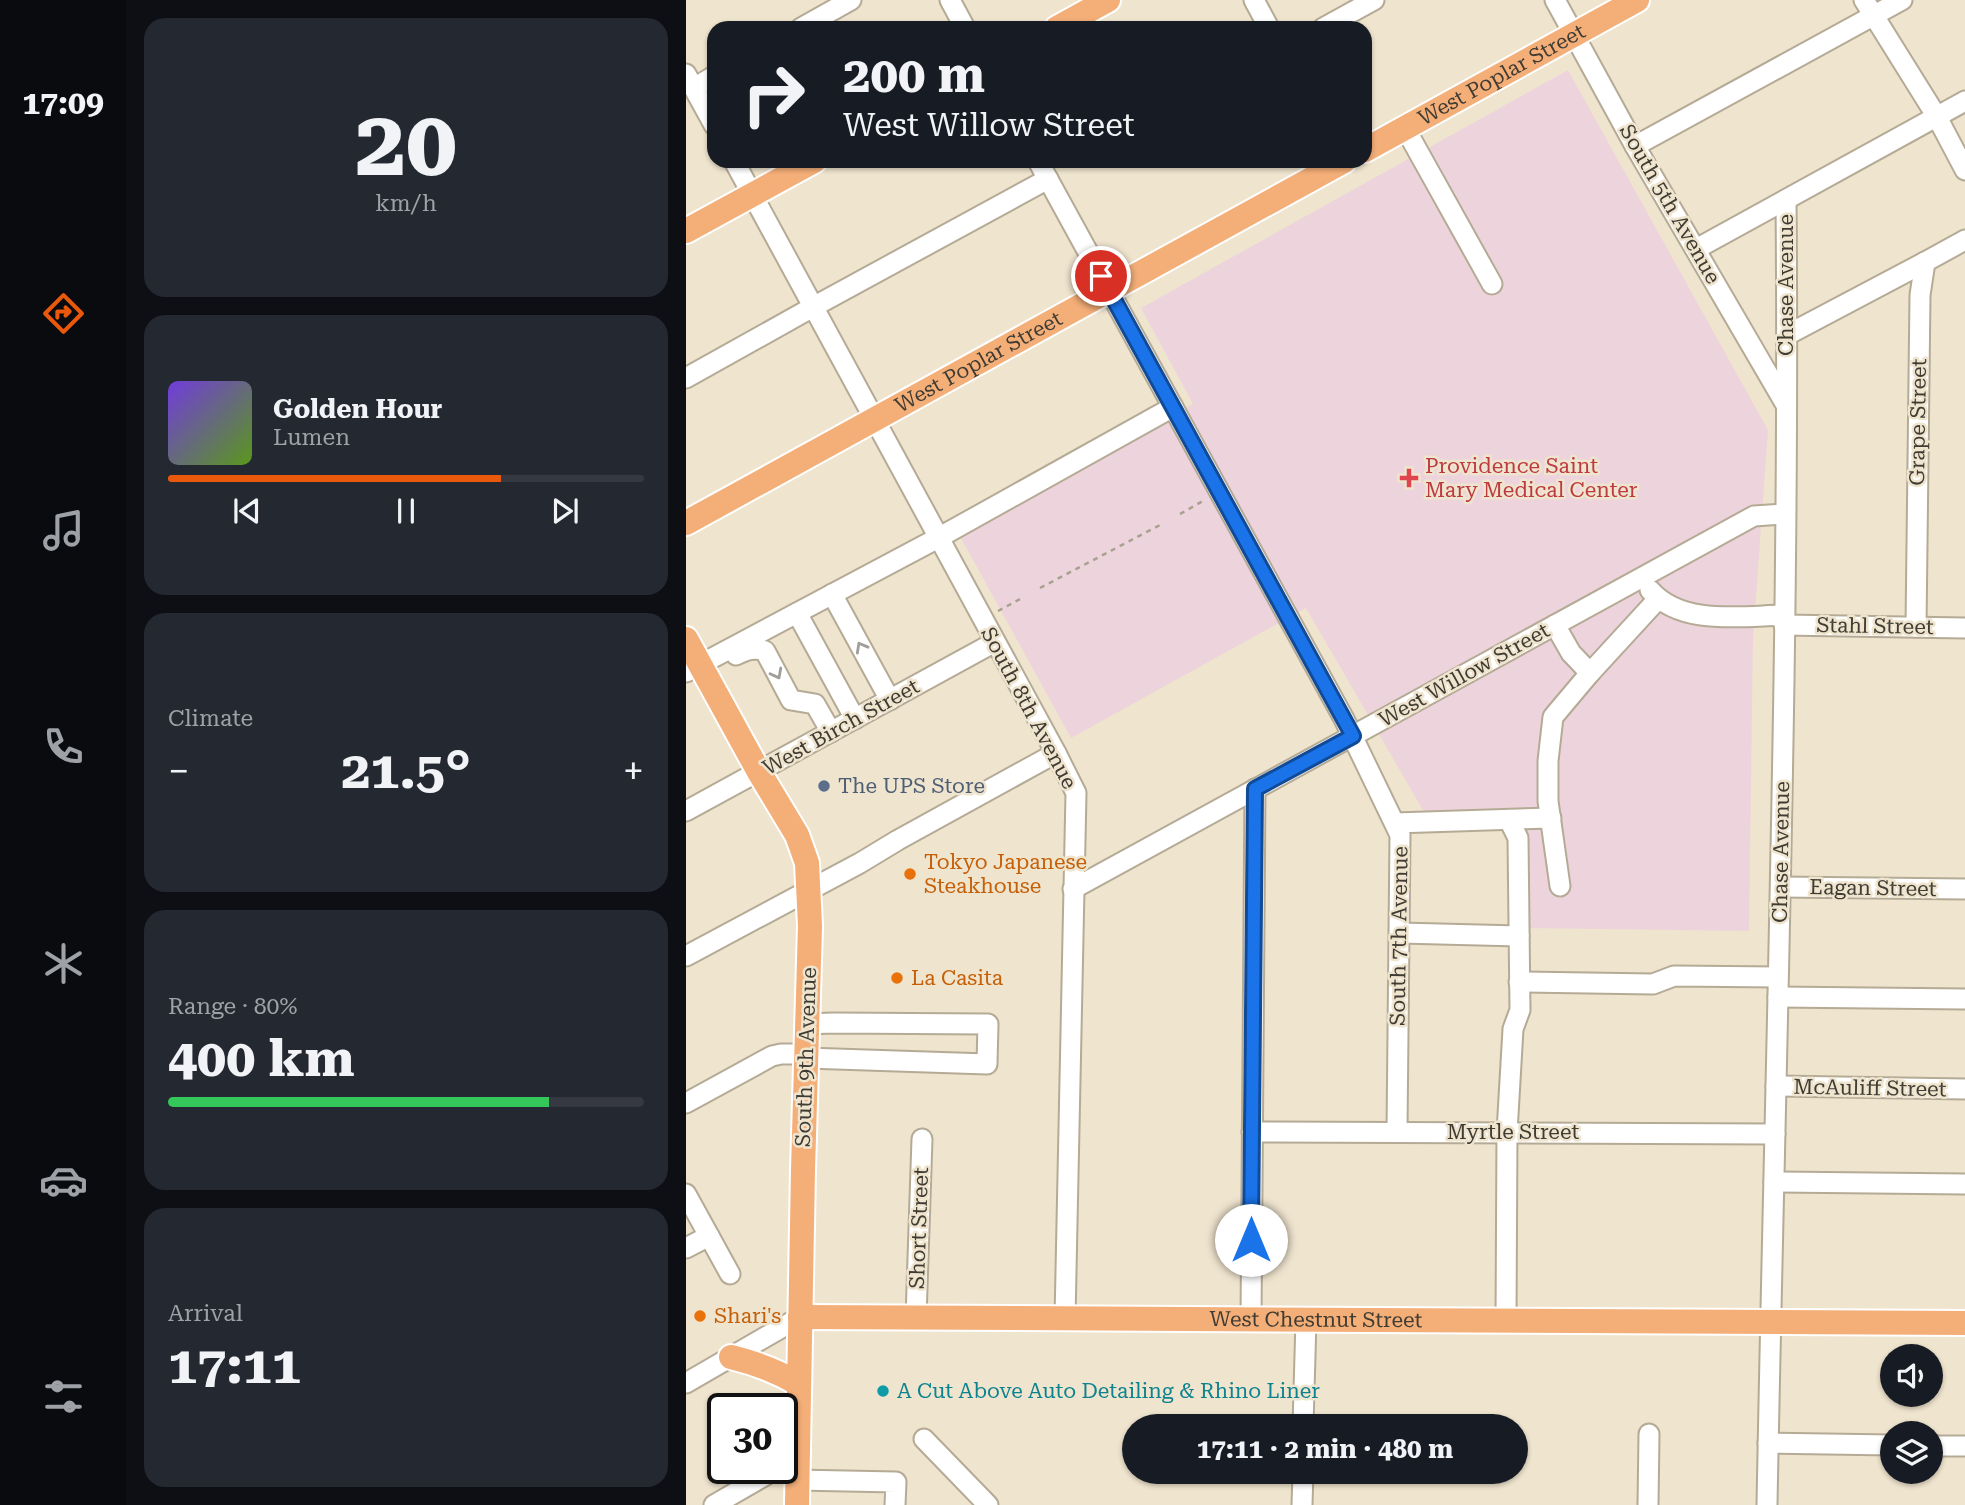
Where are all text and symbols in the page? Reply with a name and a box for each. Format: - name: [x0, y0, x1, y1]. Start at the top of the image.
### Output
- street label: West Poplar Street: [1414, 19, 1589, 130]
- text: 200 m: [843, 47, 985, 104]
- icon: right: [728, 49, 819, 140]
- text: 17:09: [22, 84, 104, 122]
- text: 20: [355, 91, 457, 197]
- text: West Willow Street: [843, 106, 1135, 144]
- street label: South 5th Avenue: [1615, 120, 1725, 288]
- text: km/h: [375, 190, 437, 217]
- street label: Chase Avenue: [1774, 214, 1798, 356]
- pin: [1071, 246, 1131, 306]
- icon: arrive: [1082, 257, 1120, 295]
- icon: directions: [39, 289, 88, 338]
- street label: West Poplar Street: [891, 306, 1066, 418]
- street label: Grape Street: [1905, 358, 1931, 486]
- text: Golden Hour: [273, 394, 442, 424]
- text: Lumen: [273, 424, 350, 451]
- place label: Providence Saint Mary Medical Center: [1425, 454, 1638, 502]
- marker: Providence Saint Mary Medical Center: [1399, 468, 1419, 488]
- icon: previous: [228, 492, 266, 530]
- icon: pause: [387, 492, 425, 530]
- icon: next: [546, 492, 584, 530]
- icon: music: [39, 506, 88, 555]
- street label: Stahl Street: [1816, 613, 1934, 639]
- street label: West Willow Street: [1374, 618, 1554, 732]
- street label: South 8th Avenue: [976, 623, 1082, 793]
- one-way arrow: [856, 642, 869, 654]
- one-way arrow: [769, 667, 783, 679]
- street label: West Birch Street: [759, 674, 924, 780]
- text: Climate: [168, 705, 253, 732]
- icon: phone: [39, 722, 88, 771]
- text: 21.5°: [341, 740, 471, 801]
- text: −: [168, 749, 189, 793]
- text: +: [623, 749, 644, 793]
- place label: The UPS Store: [838, 774, 985, 798]
- marker: The UPS Store: [816, 778, 832, 794]
- street label: Chase Avenue: [1768, 781, 1794, 923]
- street label: South 7th Avenue: [1385, 846, 1413, 1026]
- place label: Tokyo Japanese Steakhouse: [924, 850, 1087, 898]
- marker: Tokyo Japanese Steakhouse: [902, 866, 918, 882]
- street label: Eagan Street: [1809, 875, 1937, 901]
- icon: climate: [39, 939, 88, 988]
- place label: La Casita: [911, 966, 1004, 990]
- street label: South 9th Avenue: [791, 967, 821, 1147]
- marker: La Casita: [889, 970, 905, 986]
- text: Range · 80%: [168, 993, 297, 1020]
- text: 400 km: [168, 1028, 355, 1089]
- street label: McAuliff Street: [1793, 1075, 1947, 1101]
- street label: Myrtle Street: [1447, 1120, 1579, 1144]
- icon: car: [39, 1156, 88, 1205]
- street label: Short Street: [905, 1167, 933, 1289]
- position arrow: [1214, 1203, 1288, 1277]
- text: Arrival: [168, 1300, 243, 1327]
- place label: Shari's: [714, 1304, 781, 1328]
- street label: West Chestnut Street: [1209, 1307, 1423, 1332]
- marker: Shari's: [692, 1308, 708, 1324]
- text: 17:11: [168, 1335, 301, 1396]
- map controls: [1880, 1344, 1943, 1484]
- button: sound: [1880, 1344, 1943, 1407]
- icon: filters: [39, 1372, 88, 1421]
- place label: A Cut Above Auto Detailing & Rhino Liner: [897, 1379, 1320, 1403]
- marker: A Cut Above Auto Detailing & Rhino Liner: [875, 1383, 891, 1399]
- speed limit sign: 30: [707, 1393, 798, 1484]
- button: layers: [1880, 1421, 1943, 1484]
- text: 17:11 · 2 min · 480 m: [1197, 1434, 1453, 1464]

